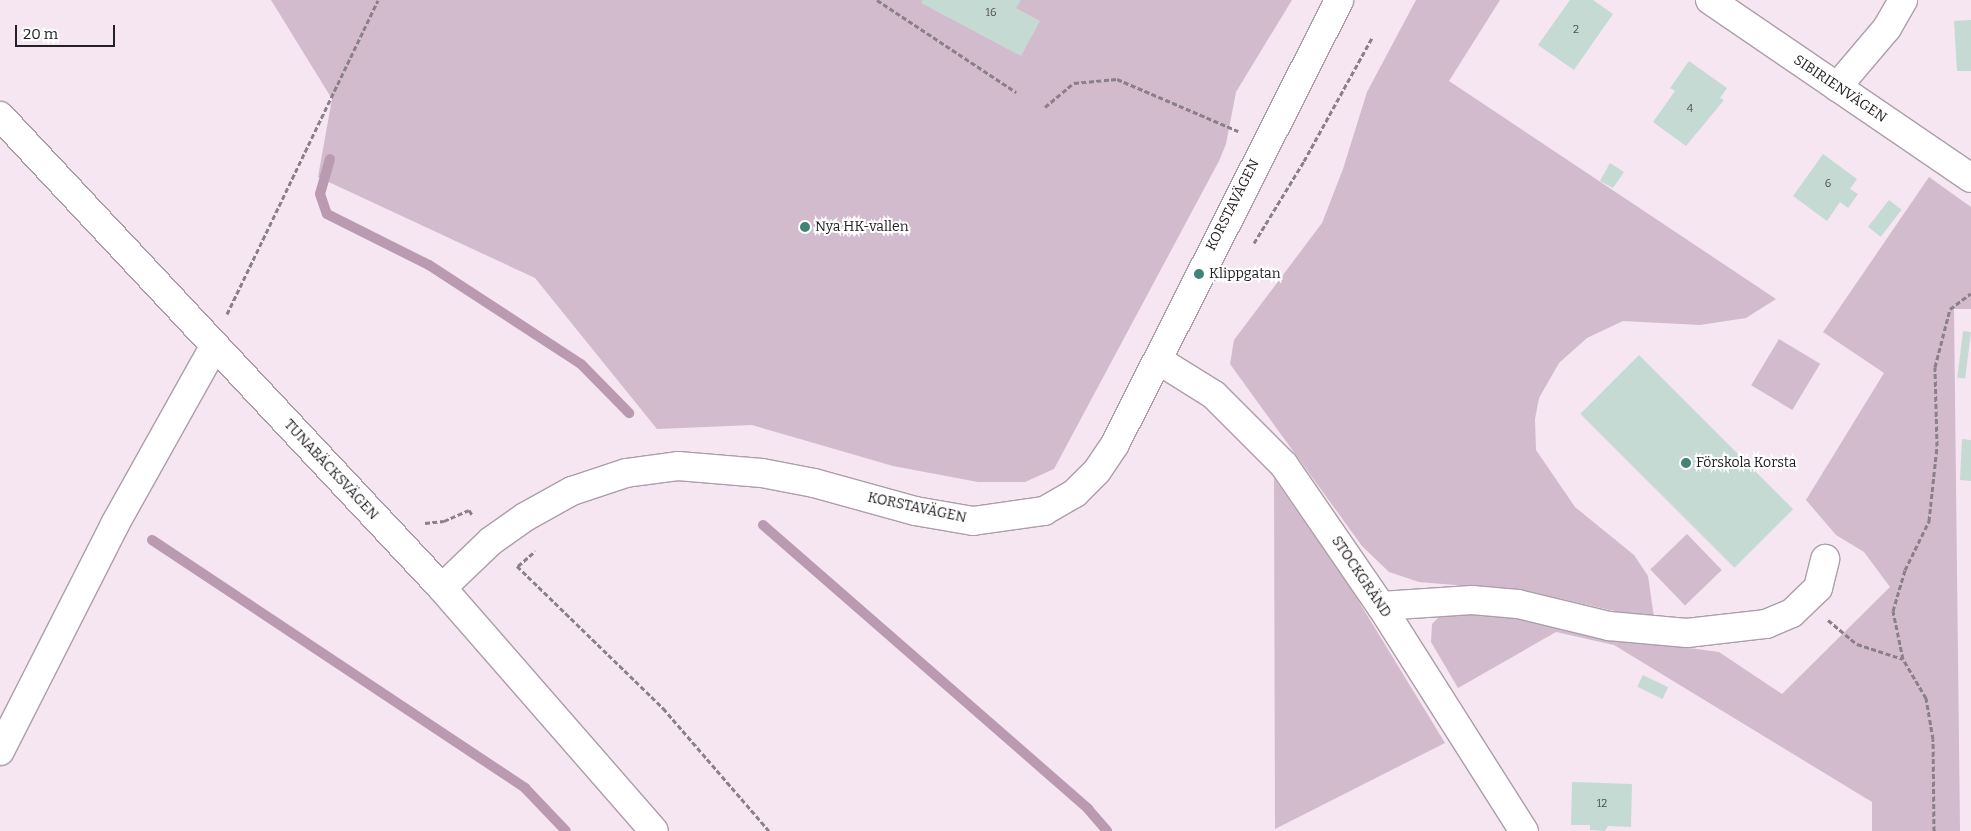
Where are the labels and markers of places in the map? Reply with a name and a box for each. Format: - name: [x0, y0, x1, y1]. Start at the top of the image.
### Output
- place label: Nya HK-vallen: [815, 219, 909, 235]
- marker: Nya HK-vallen: [799, 221, 811, 233]
- place label: Klippgatan: [1209, 266, 1281, 282]
- marker: Klippgatan: [1193, 268, 1205, 280]
- place label: Förskola Korsta: [1696, 455, 1796, 471]
- marker: Förskola Korsta: [1680, 457, 1692, 469]

